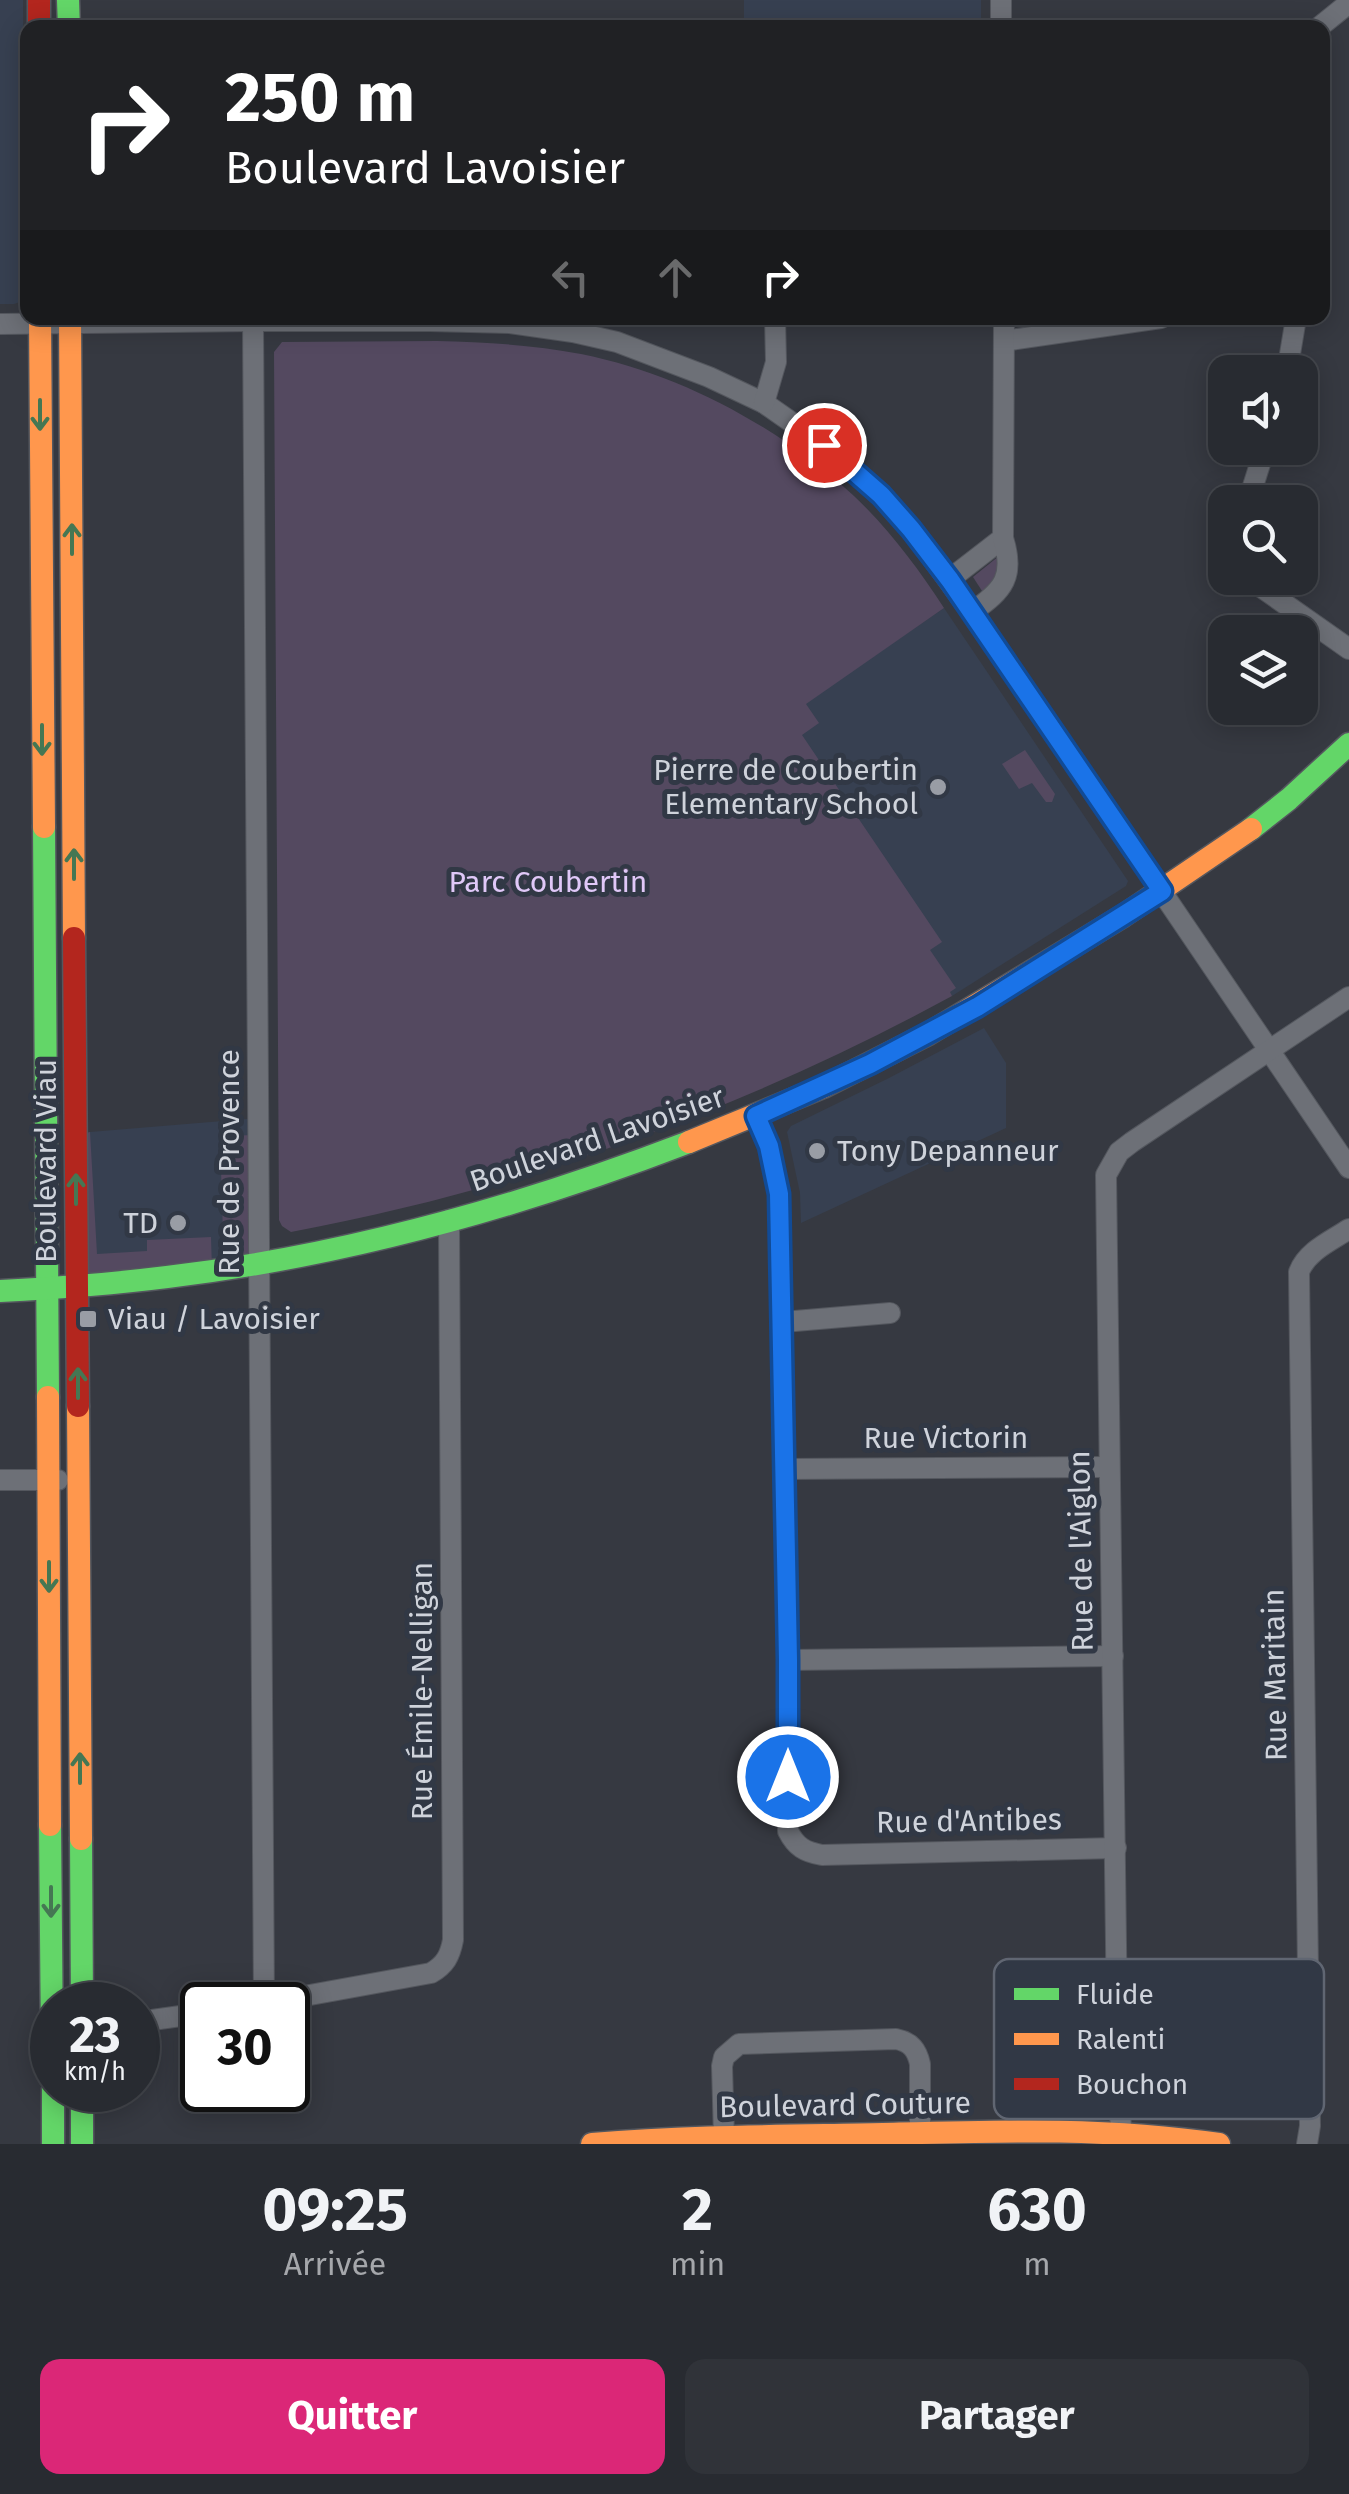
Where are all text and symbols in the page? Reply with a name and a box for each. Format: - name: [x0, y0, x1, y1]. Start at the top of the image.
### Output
- text: 250 m: [225, 56, 415, 140]
- icon: right: [60, 60, 190, 190]
- text: Boulevard Lavoisier: [225, 141, 625, 195]
- icon: left: [543, 250, 598, 305]
- icon: ahead: [648, 250, 703, 305]
- icon: right: [753, 250, 808, 305]
- map controls: [1208, 355, 1318, 725]
- button: sound: [1208, 355, 1318, 465]
- one-way arrow: [30, 398, 50, 430]
- pin: [782, 403, 867, 488]
- icon: arrive: [797, 418, 852, 473]
- button: search: [1208, 485, 1318, 595]
- one-way arrow: [62, 524, 82, 556]
- button: layers: [1208, 615, 1318, 725]
- one-way arrow: [33, 723, 52, 755]
- place label: Pierre de Coubertin Elementary School: [653, 752, 918, 822]
- marker: Pierre de Coubertin Elementary School: [927, 776, 949, 798]
- one-way arrow: [64, 849, 84, 882]
- park label: Parc Coubertin: [449, 864, 647, 900]
- street label: Rue de Provence: [211, 1049, 247, 1275]
- street label: Boulevard Viau: [28, 1059, 64, 1263]
- street label: Boulevard Lavoisier: [465, 1078, 729, 1199]
- place label: Tony Depanneur: [837, 1133, 1059, 1169]
- marker: Tony Depanneur: [806, 1140, 828, 1162]
- one-way arrow: [67, 1174, 86, 1206]
- place label: TD: [123, 1205, 158, 1241]
- marker: TD: [167, 1212, 189, 1234]
- place label: Viau / Lavoisier: [108, 1301, 320, 1337]
- marker: Viau / Lavoisier: [77, 1308, 99, 1330]
- one-way arrow: [68, 1368, 88, 1400]
- street label: Rue Victorin: [864, 1420, 1028, 1456]
- street label: Rue de l'Aiglon: [1061, 1450, 1101, 1652]
- one-way arrow: [40, 1560, 58, 1592]
- street label: Rue Émile-Nelligan: [404, 1562, 440, 1820]
- street label: Rue Maritain: [1255, 1588, 1295, 1762]
- position arrow: [736, 1725, 840, 1829]
- one-way arrow: [70, 1752, 90, 1784]
- street label: Rue d'Antibes: [876, 1801, 1062, 1841]
- one-way arrow: [42, 1885, 61, 1917]
- legend: [994, 1959, 1324, 2119]
- text: Fluide: [1076, 1978, 1154, 2011]
- speed limit sign: 30: [180, 1982, 310, 2112]
- text: 23: [69, 2005, 121, 2065]
- text: Ralenti: [1076, 2023, 1165, 2056]
- text: km/h: [64, 2057, 126, 2087]
- text: Bouchon: [1076, 2068, 1188, 2101]
- street label: Boulevard Couture: [719, 2085, 971, 2125]
- text: 09:25: [262, 2174, 408, 2246]
- text: 2: [682, 2174, 713, 2246]
- text: 630: [987, 2174, 1087, 2246]
- text: Arrivée: [284, 2245, 386, 2283]
- text: min: [670, 2245, 725, 2283]
- text: m: [1023, 2245, 1051, 2283]
- button: Quitter: [40, 2359, 665, 2474]
- button: Partager: [685, 2359, 1309, 2474]

